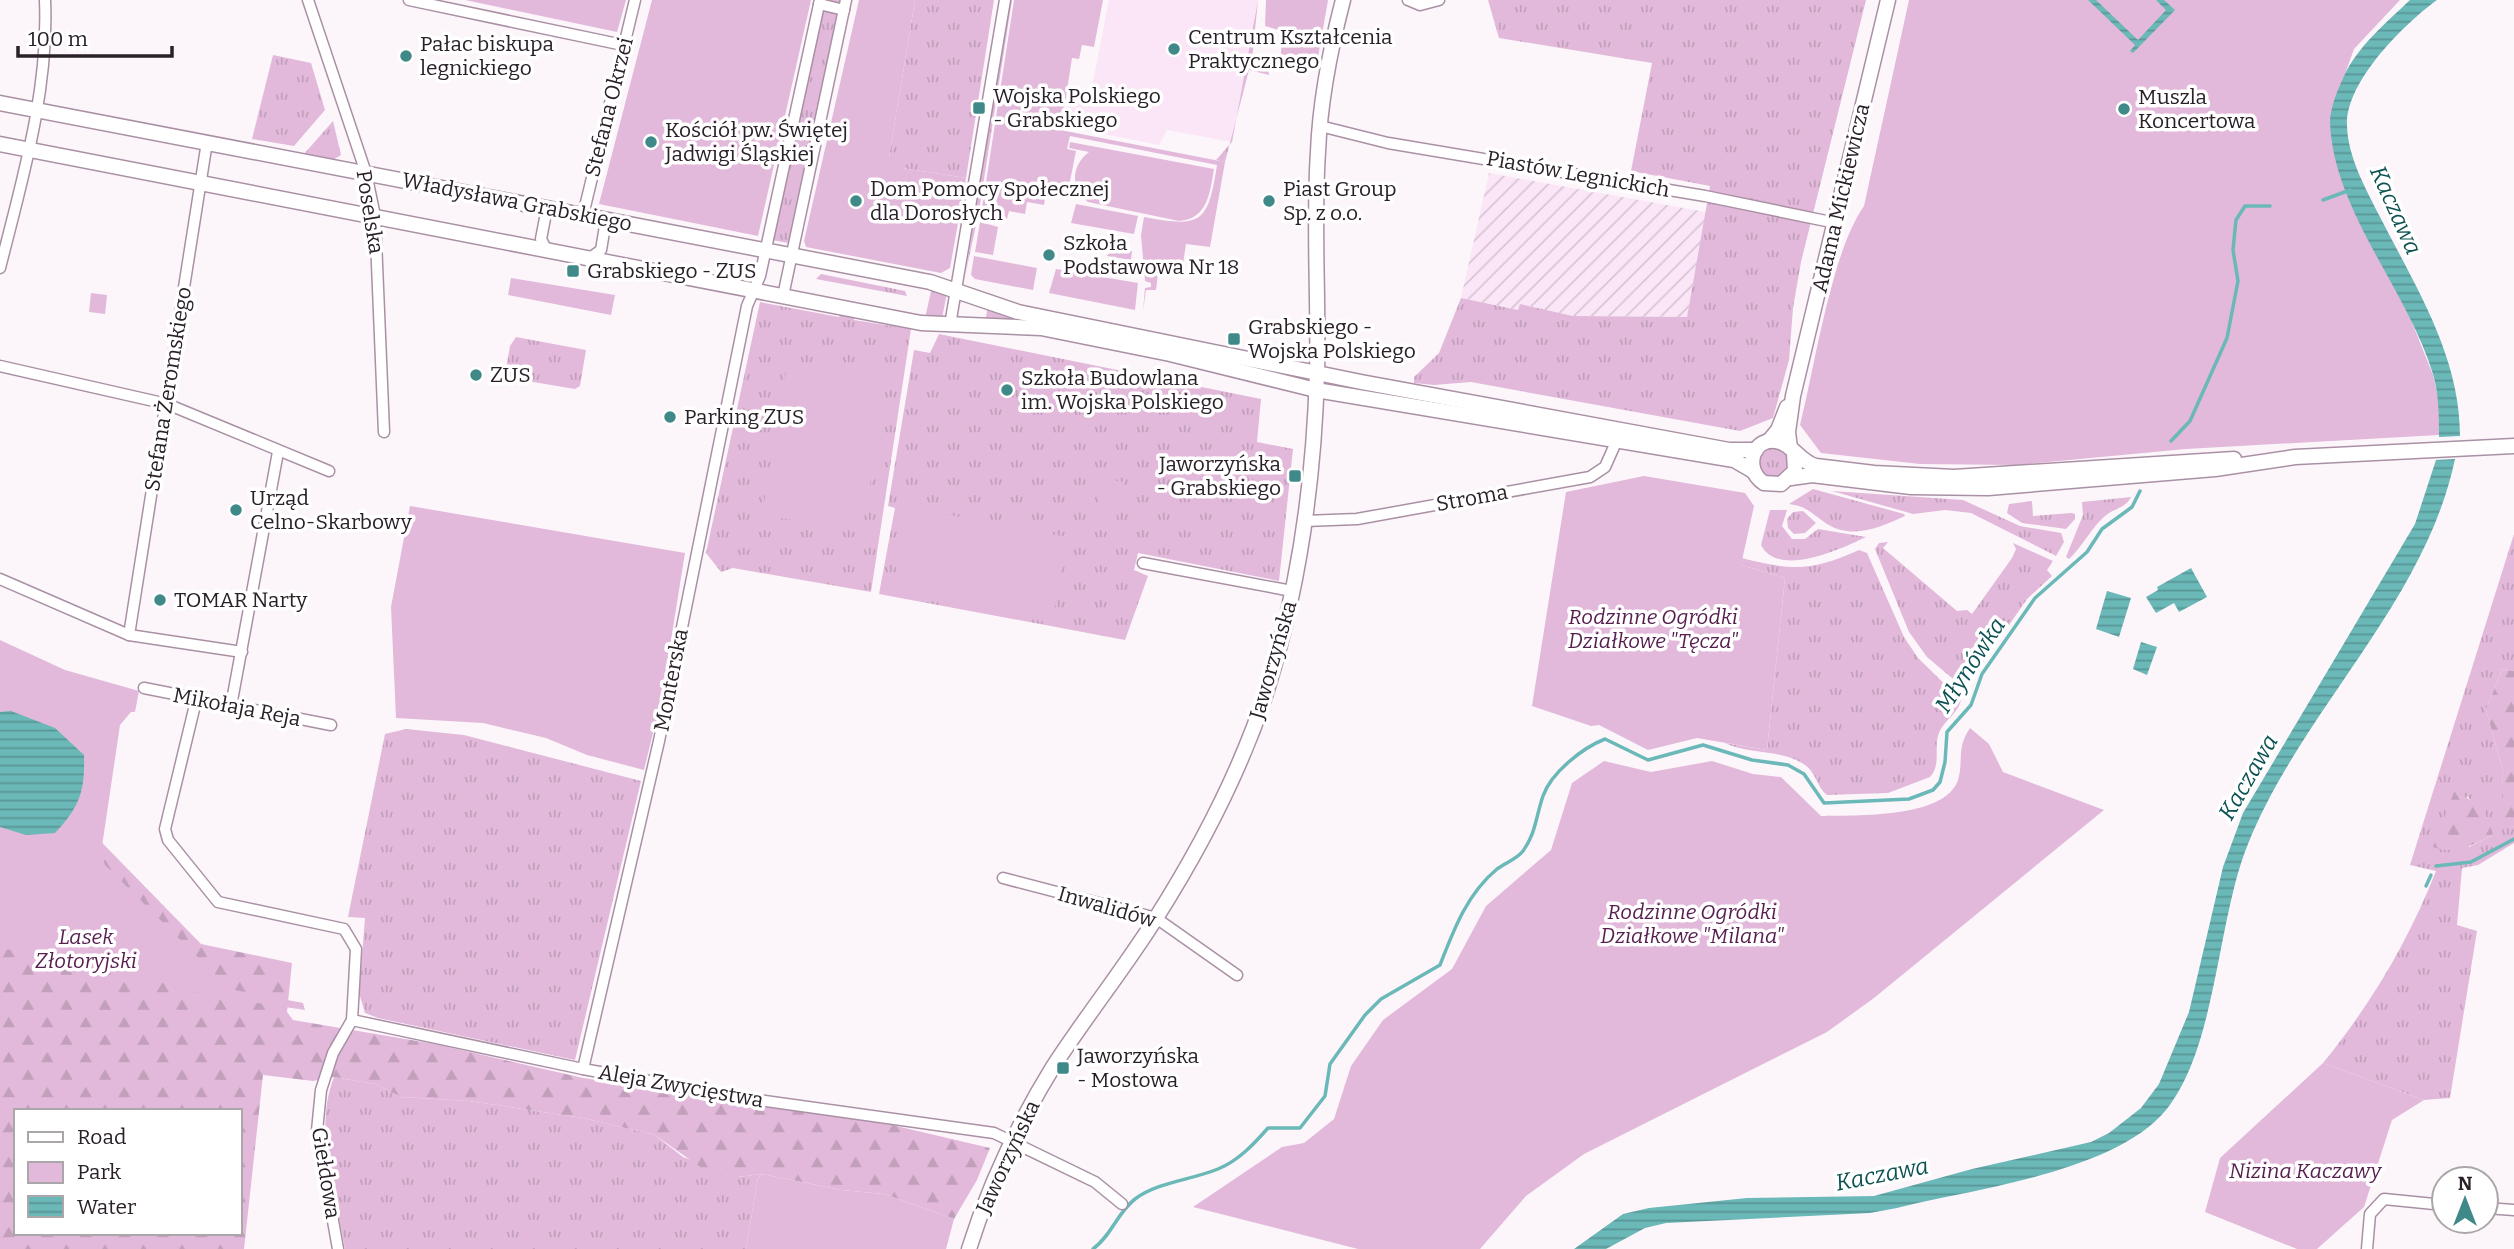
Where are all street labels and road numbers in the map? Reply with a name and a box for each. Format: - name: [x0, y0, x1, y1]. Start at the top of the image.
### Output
- street label: Stefana Okrzei: [579, 34, 639, 180]
- street label: Adama Mickiewicza: [1807, 100, 1876, 295]
- street label: Piastów Legnickich: [1485, 145, 1671, 203]
- street label: Władysława Grabskiego: [400, 167, 634, 237]
- street label: Poselska: [351, 168, 390, 256]
- street label: Stefana Żeromskiego: [139, 285, 197, 493]
- street label: Stroma: [1434, 479, 1510, 517]
- street label: Jaworzyńska: [1243, 597, 1302, 723]
- street label: Monterska: [648, 626, 694, 734]
- street label: Mikołaja Reja: [171, 682, 304, 732]
- street label: Inwalidów: [1055, 881, 1159, 934]
- street label: Aleja Zwycięstwa: [597, 1059, 766, 1113]
- street label: Jaworzyńska: [970, 1096, 1046, 1219]
- street label: Giełdowa: [306, 1125, 346, 1221]

